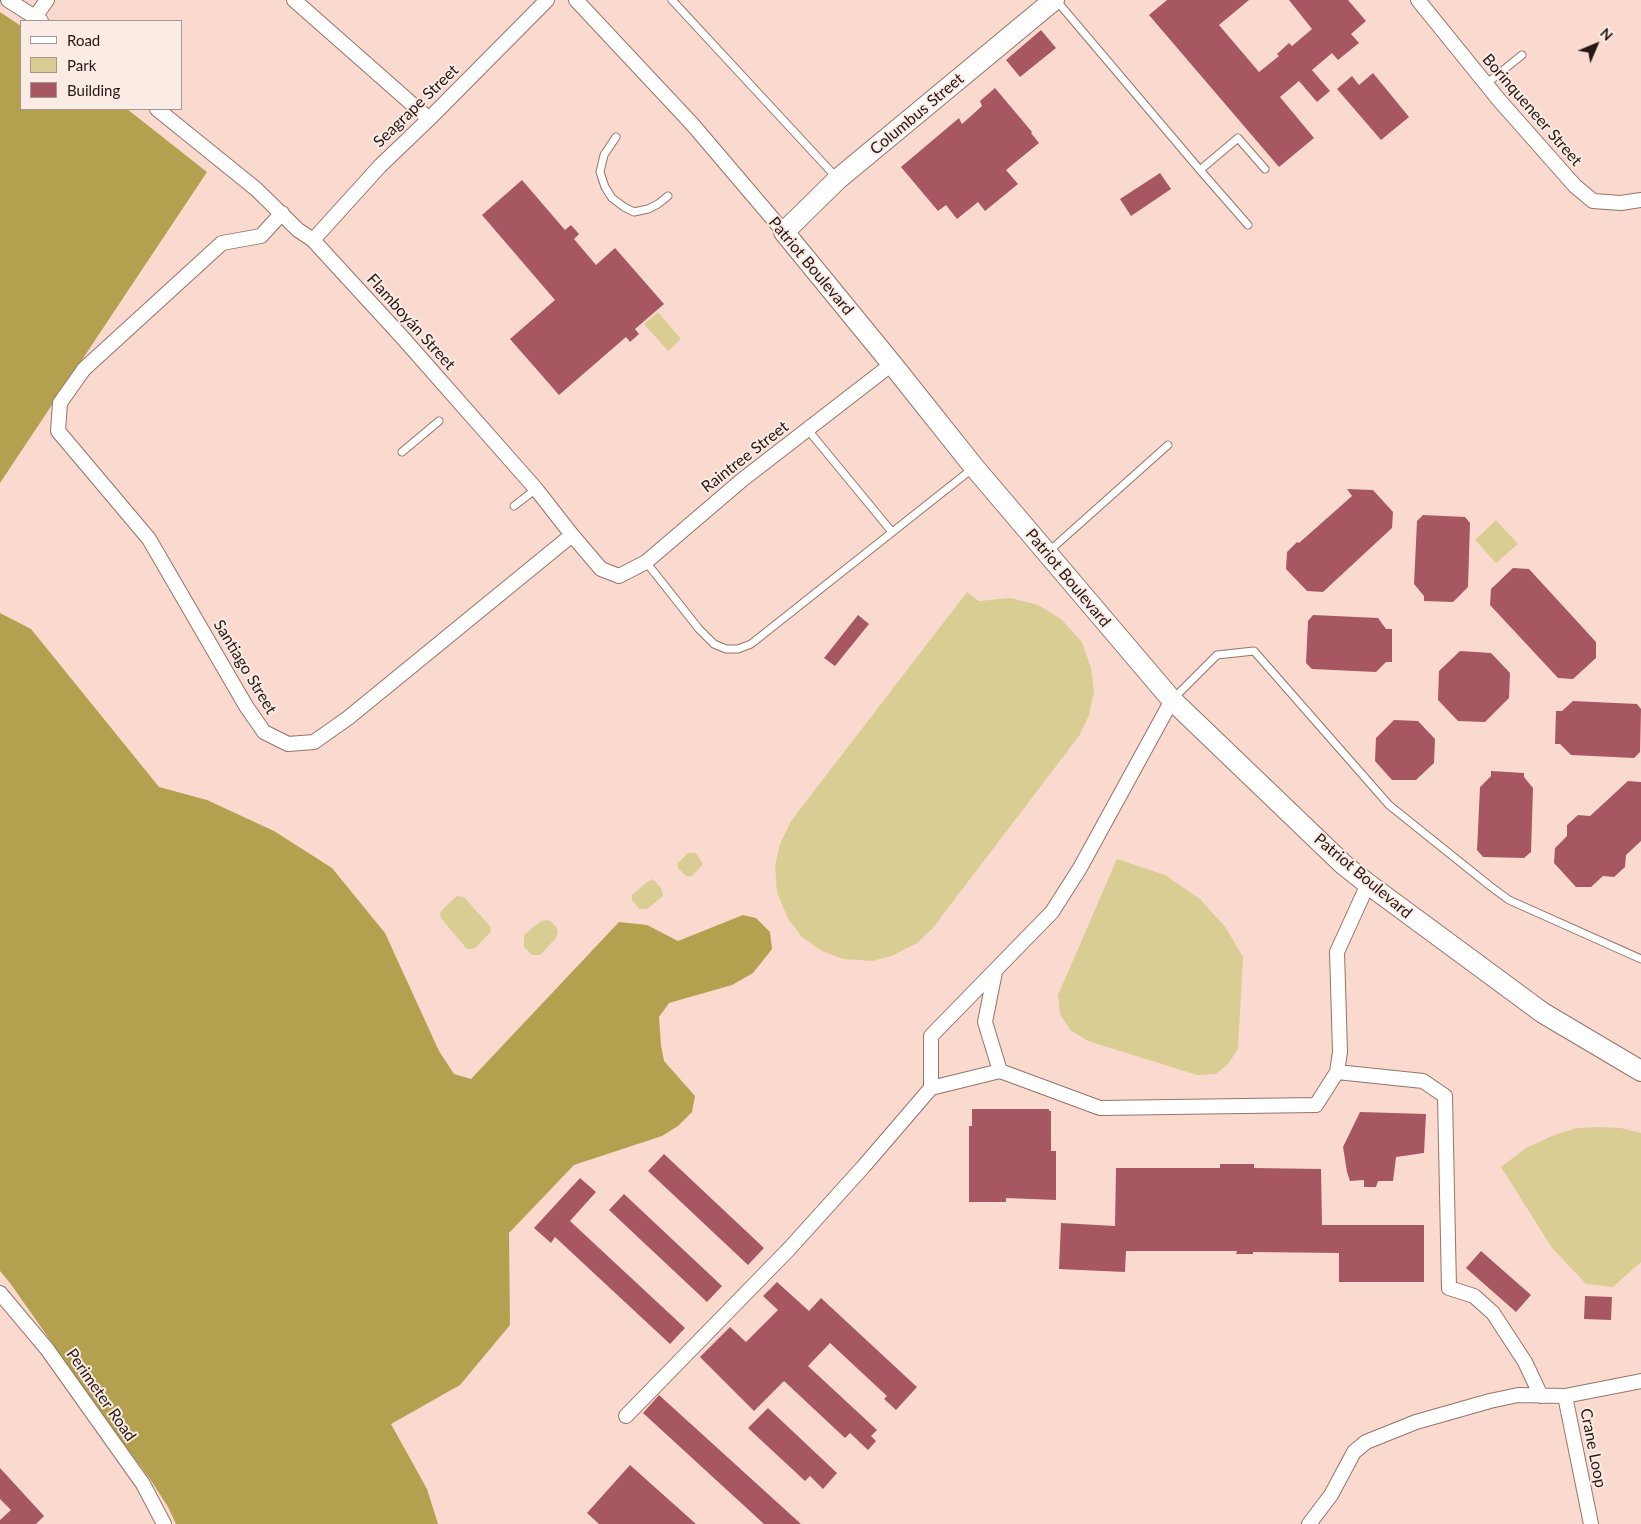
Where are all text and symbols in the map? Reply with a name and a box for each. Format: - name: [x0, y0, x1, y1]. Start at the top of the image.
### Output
- legend: [20, 20, 182, 110]
- north arrow: [1571, 20, 1621, 70]
- text: N: [1597, 24, 1617, 44]
- text: Road: [67, 31, 100, 49]
- street label: Borinqueneer Street: [1478, 50, 1586, 170]
- text: Park: [67, 56, 96, 74]
- street label: Seagrape Street: [370, 61, 462, 151]
- street label: Columbus Street: [866, 69, 968, 159]
- text: Building: [67, 81, 120, 99]
- street label: Patriot Boulevard: [764, 213, 858, 319]
- street label: Flamboyán Street: [363, 270, 459, 374]
- street label: Raintree Street: [698, 417, 792, 497]
- street label: Patriot Boulevard: [1021, 525, 1115, 631]
- street label: Santiago Street: [209, 616, 281, 718]
- street label: Patriot Boulevard: [1310, 829, 1416, 923]
- street label: Perimeter Road: [62, 1345, 140, 1445]
- street label: Crane Loop: [1576, 1407, 1610, 1489]

